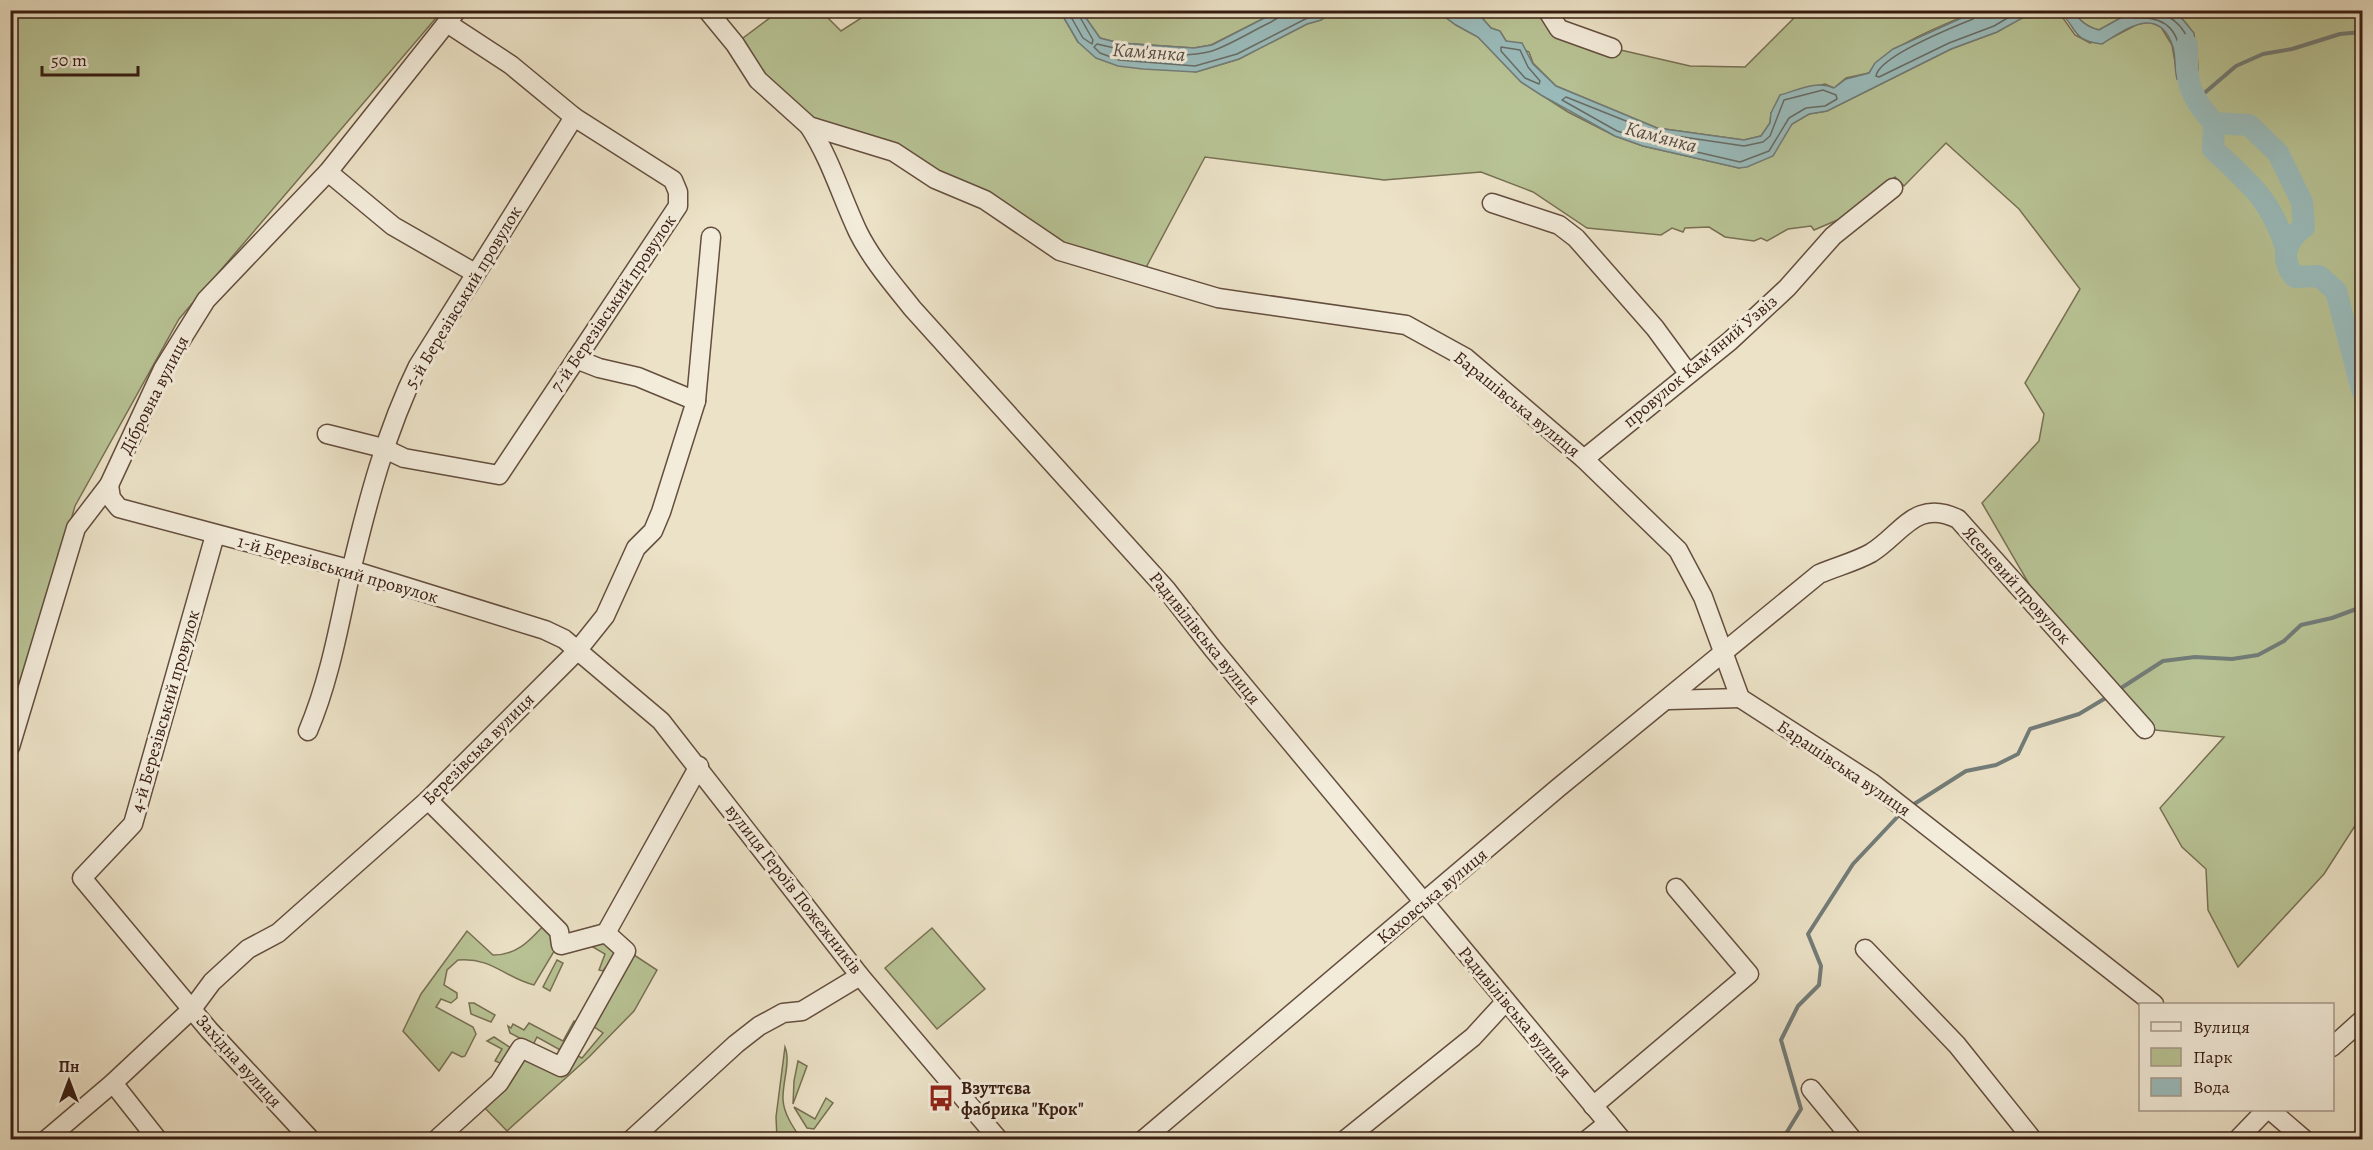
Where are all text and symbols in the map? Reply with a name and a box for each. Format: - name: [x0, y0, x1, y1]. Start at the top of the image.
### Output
- water label: Кам'янка: [1112, 36, 1186, 68]
- scale bar: [42, 39, 138, 77]
- text: 50 m: [51, 48, 87, 72]
- water label: Кам'янка: [1622, 114, 1700, 160]
- street label: 5-й Березівський провулок: [399, 201, 527, 393]
- street label: 7-й Березівський провулок: [545, 210, 681, 396]
- street label: провулок Камʼяний Узвіз: [1618, 289, 1782, 433]
- street label: Дібровна вулиця: [114, 331, 194, 459]
- street label: Барашівська вулиця: [1449, 345, 1585, 463]
- street label: Ясеневий провулок: [1957, 521, 2077, 649]
- street label: 1-й Березівський провулок: [235, 529, 441, 609]
- street label: Радивілівська вулиця: [1144, 566, 1266, 710]
- street label: 4-й Березівський провулок: [125, 607, 205, 815]
- street label: Березівська вулиця: [417, 688, 539, 810]
- street label: Барашівська вулиця: [1772, 714, 1916, 822]
- street label: вулиця Героїв Пожежників: [720, 799, 868, 979]
- street label: Каховська вулиця: [1372, 843, 1492, 949]
- street label: Радивілівська вулиця: [1453, 941, 1577, 1083]
- legend: [2139, 1003, 2334, 1111]
- street label: Західна вулиця: [191, 1009, 287, 1113]
- text: Вулиця: [2193, 1015, 2250, 1039]
- text: Парк: [2193, 1045, 2233, 1069]
- north arrow: [39, 1051, 99, 1111]
- text: Пн: [59, 1056, 79, 1078]
- text: Вода: [2193, 1075, 2231, 1099]
- place label: Взуттєва фабрика "Крок": [961, 1076, 1084, 1121]
- bus stop icon: Взуттєва фабрика "Крок": [926, 1083, 956, 1113]

